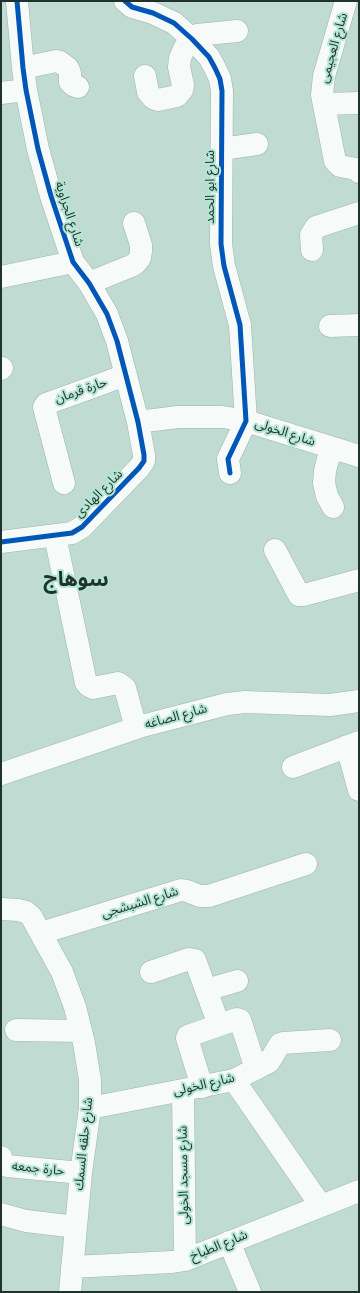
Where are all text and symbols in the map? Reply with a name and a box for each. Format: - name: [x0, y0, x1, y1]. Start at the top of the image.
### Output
- street label: شارع العجيمى: [317, 11, 351, 85]
- street label: شارع ابو الحمد: [203, 150, 219, 224]
- street label: شارع الجراوية: [51, 180, 87, 248]
- street label: حارة قرمان: [53, 375, 109, 407]
- street label: شارع الخولى: [253, 416, 317, 450]
- street label: شارع الهادى: [72, 467, 126, 521]
- district label: سوهاج: [43, 567, 109, 593]
- street label: شارع الصاغه: [143, 701, 209, 733]
- street label: شارع الشبشجى: [100, 884, 180, 922]
- street label: شارع الخولى: [172, 1070, 236, 1100]
- street label: شارع حلقه السمك: [71, 1097, 97, 1191]
- street label: شارع مسجد الخولى: [175, 1125, 193, 1225]
- street label: حارة جمعه: [11, 1158, 65, 1180]
- street label: شارع الطباخ: [188, 1227, 250, 1265]

